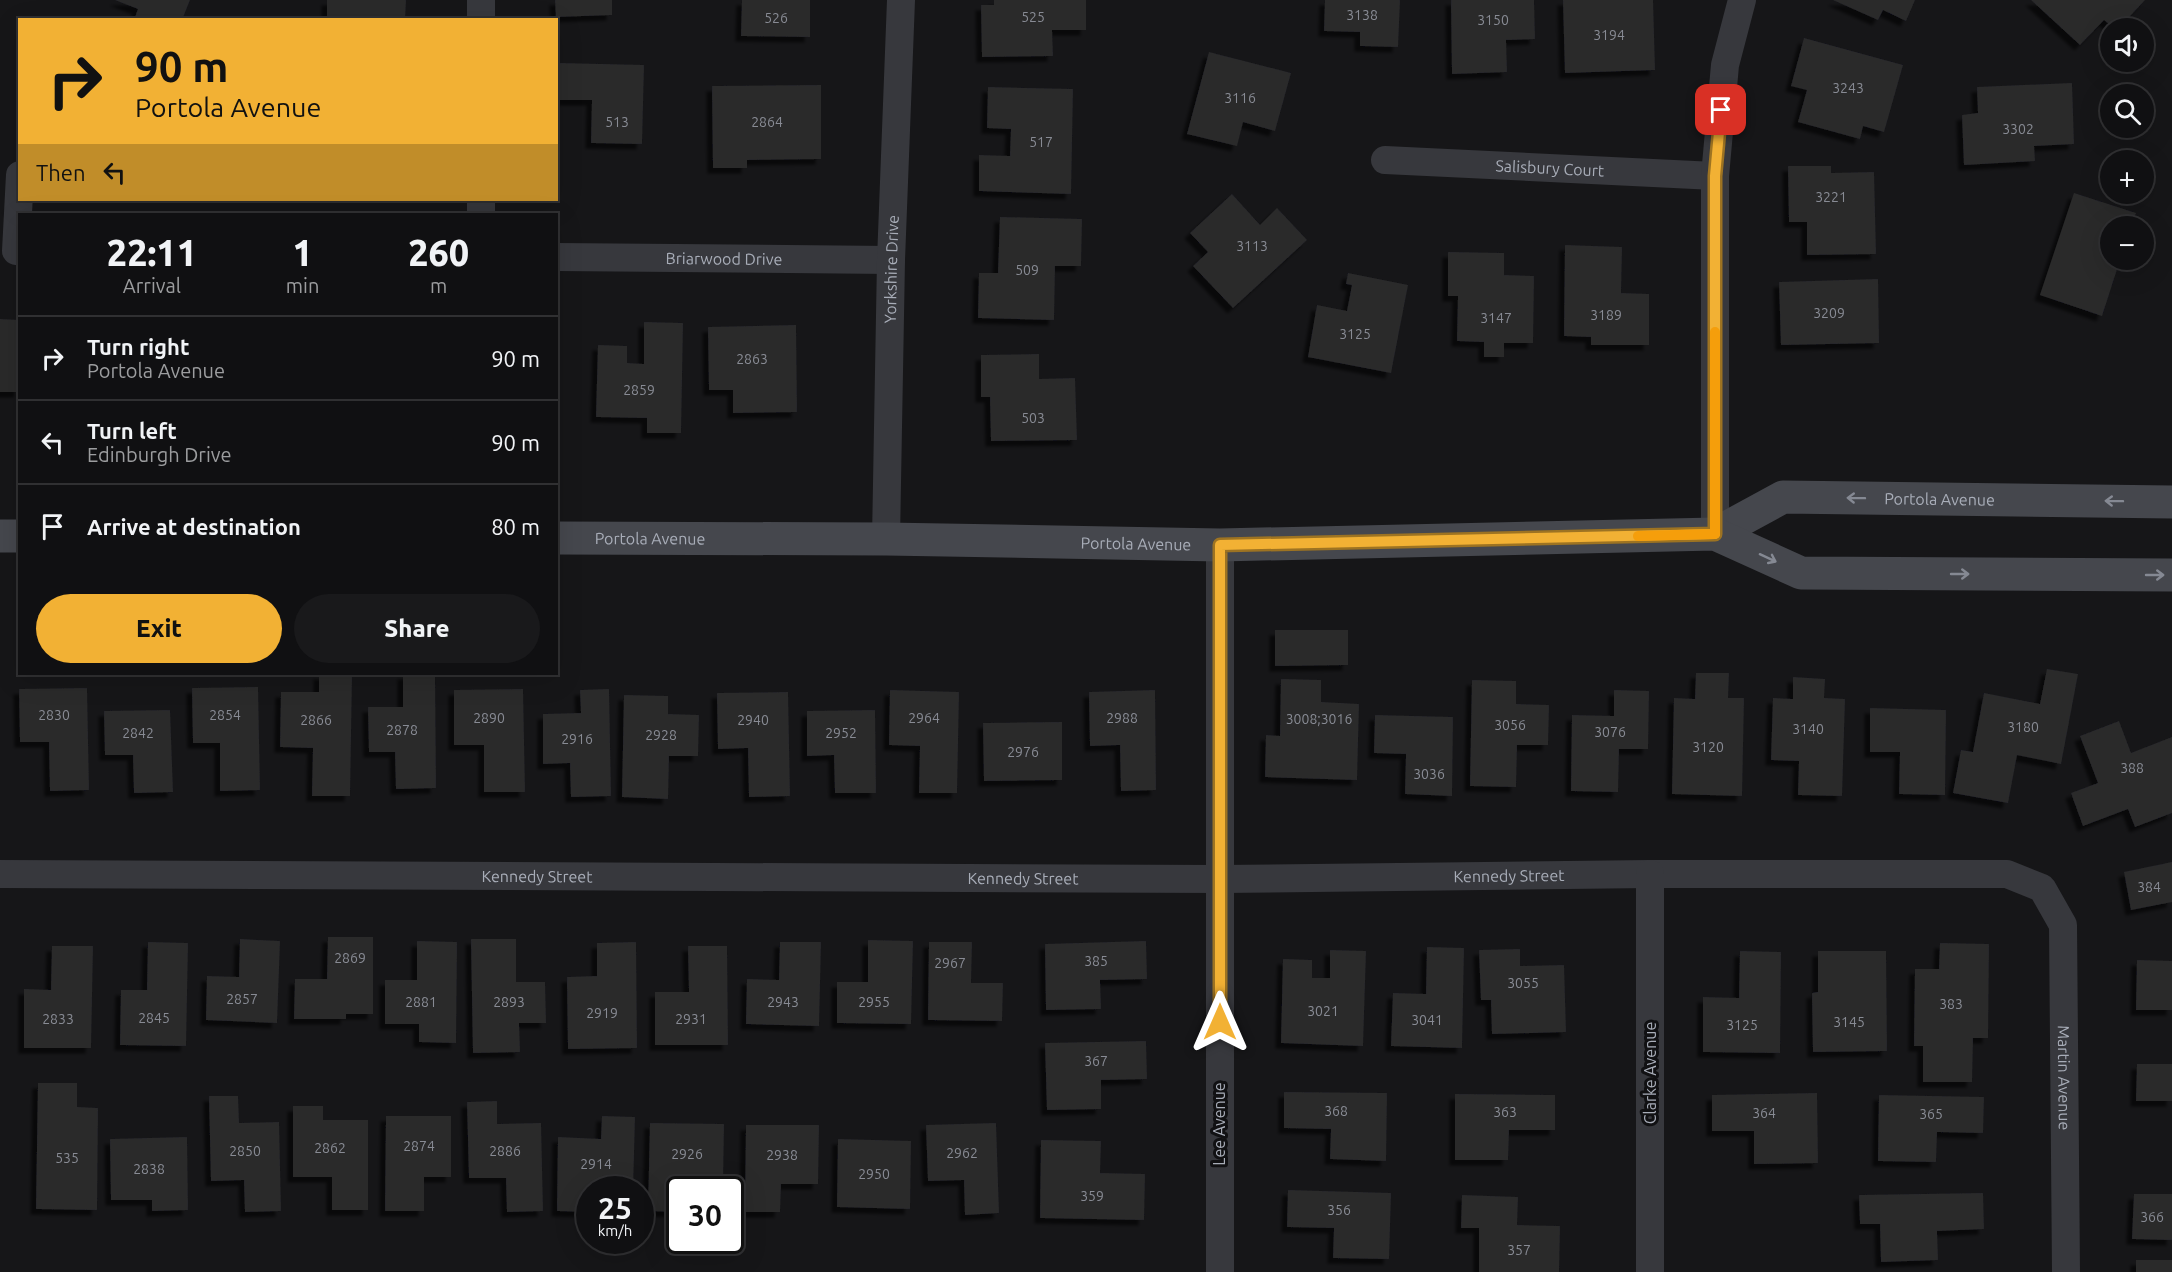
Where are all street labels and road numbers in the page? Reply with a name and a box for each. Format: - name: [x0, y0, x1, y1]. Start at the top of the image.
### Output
- street label: Salisbury Court: [1495, 156, 1605, 180]
- street label: Yorkshire Drive: [881, 214, 902, 323]
- street label: Briarwood Drive: [666, 249, 782, 268]
- street label: Portola Avenue: [1884, 489, 1995, 509]
- street label: Portola Avenue: [595, 529, 705, 547]
- street label: Portola Avenue: [1081, 533, 1191, 553]
- street label: Kennedy Street: [1453, 866, 1565, 885]
- street label: Kennedy Street: [481, 867, 593, 885]
- street label: Kennedy Street: [967, 869, 1079, 887]
- street label: Clarke Avenue: [1641, 1022, 1659, 1124]
- street label: Martin Avenue: [2055, 1025, 2074, 1130]
- street label: Lee Avenue: [1210, 1082, 1228, 1166]

